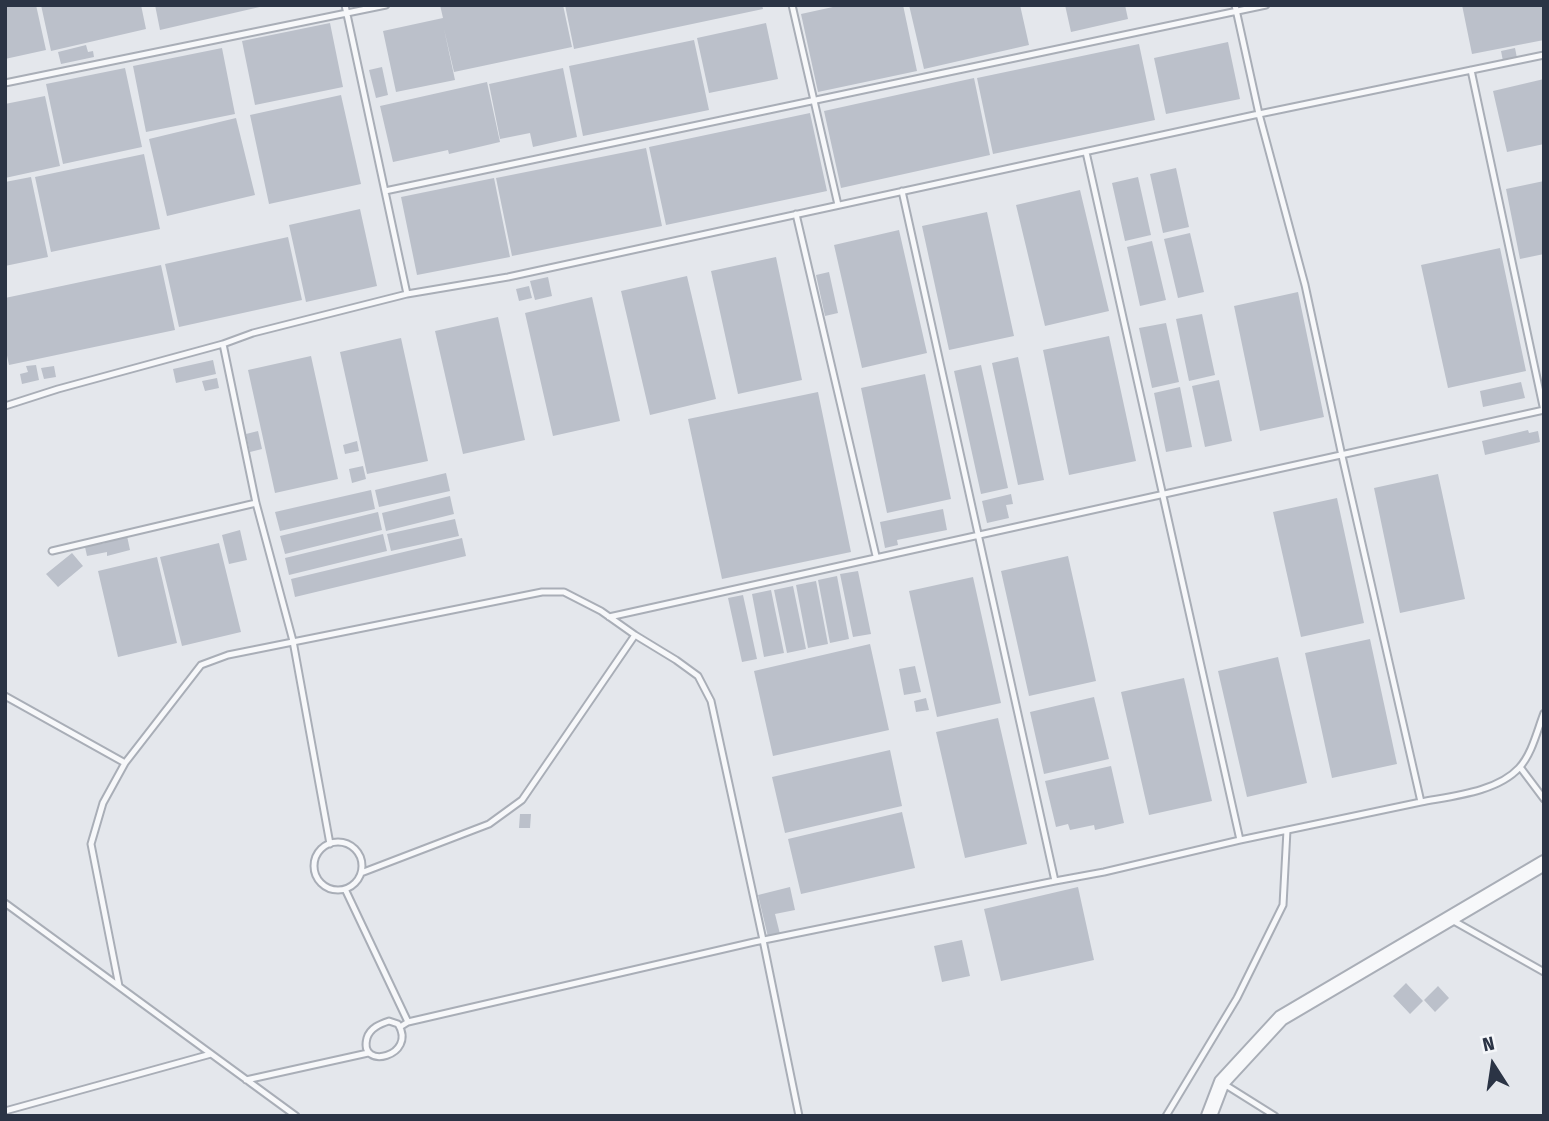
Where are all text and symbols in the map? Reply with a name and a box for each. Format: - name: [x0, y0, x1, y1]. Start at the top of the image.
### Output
- north arrow: [1458, 1030, 1528, 1100]
- text: N: [1481, 1032, 1496, 1056]

